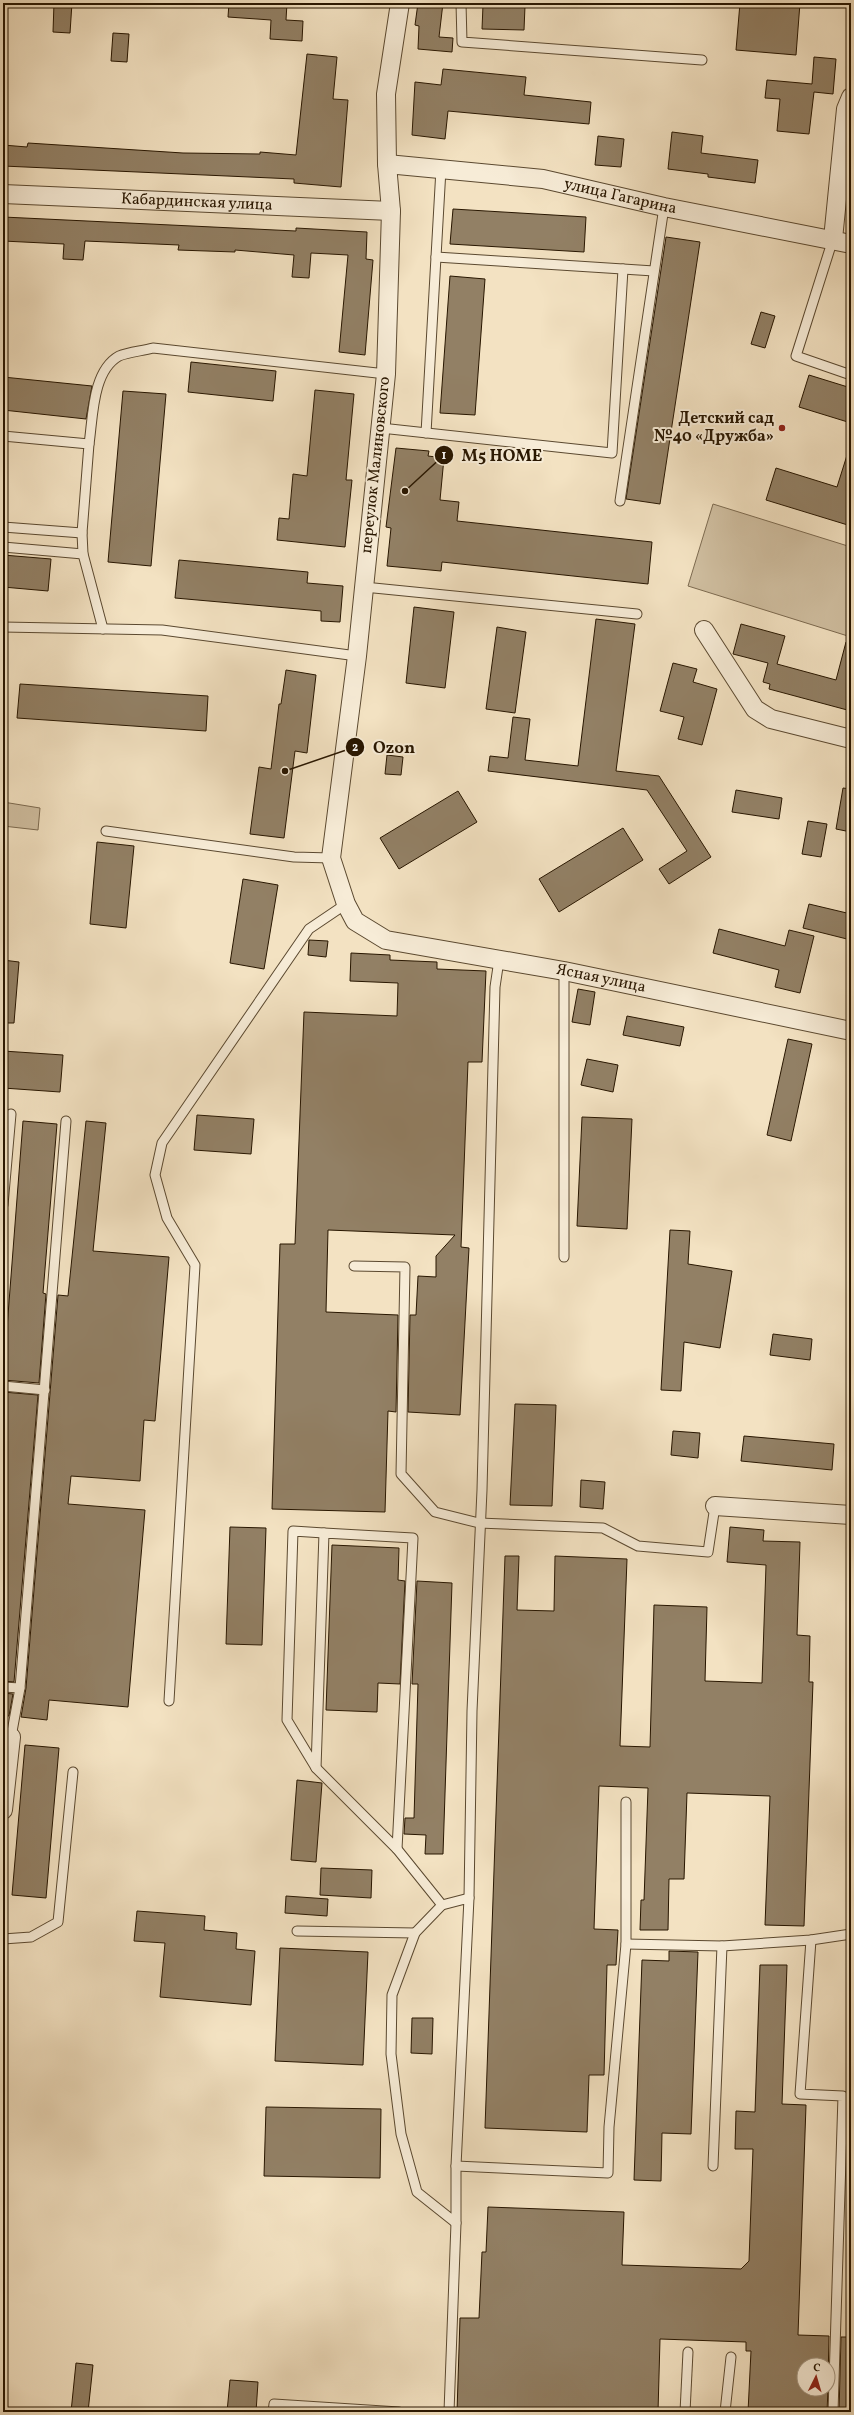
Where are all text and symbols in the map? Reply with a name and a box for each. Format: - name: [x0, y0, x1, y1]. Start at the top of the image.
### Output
- street label: улица Гагарина: [562, 173, 678, 220]
- street label: Кабардинская улица: [120, 188, 273, 217]
- street label: переулок Малиновского: [356, 376, 396, 554]
- place label: Детский сад №40 «Дружба»: [654, 408, 774, 448]
- marker: Детский сад №40 «Дружба»: [777, 423, 787, 433]
- callout: M5 HOME: [434, 440, 551, 469]
- text: M5 HOME: [462, 445, 543, 468]
- text: 1: [442, 448, 447, 464]
- callout: Ozon: [345, 732, 423, 761]
- text: Ozon: [373, 737, 415, 760]
- text: 2: [352, 740, 358, 756]
- street label: Ясная улица: [555, 959, 648, 999]
- north arrow: [796, 2357, 836, 2397]
- text: С: [813, 2361, 821, 2376]

